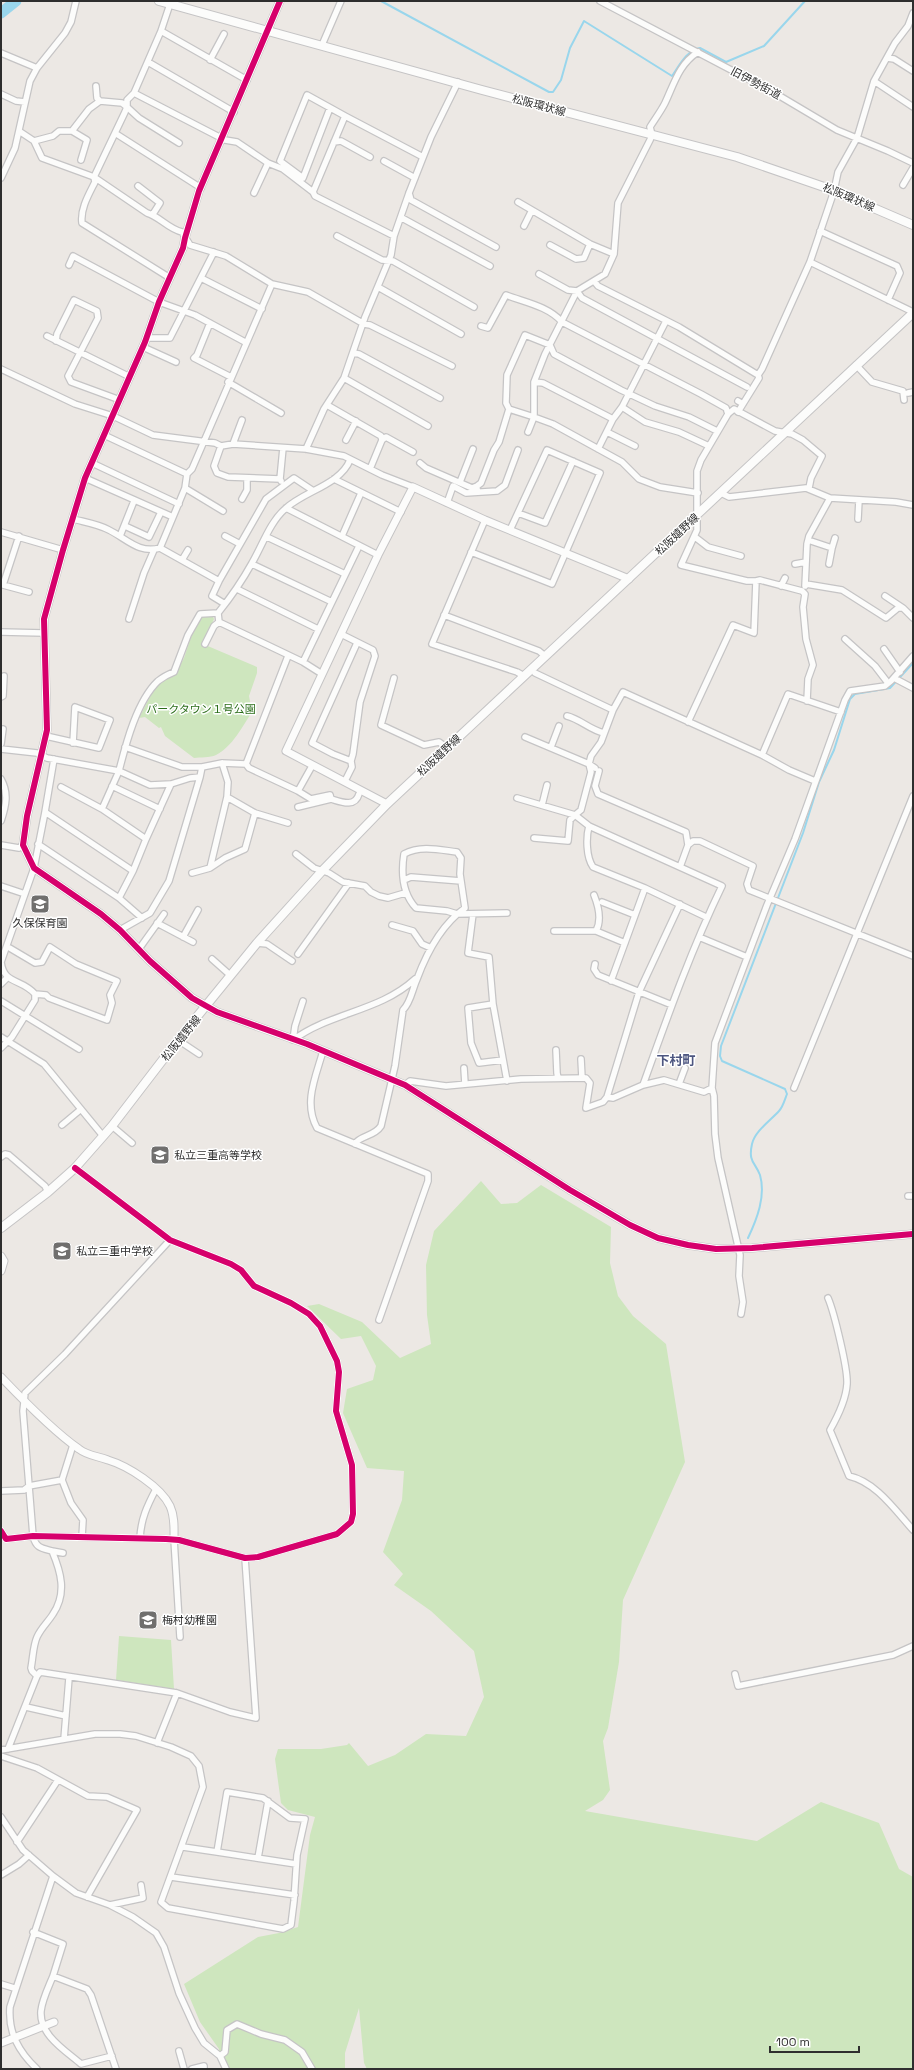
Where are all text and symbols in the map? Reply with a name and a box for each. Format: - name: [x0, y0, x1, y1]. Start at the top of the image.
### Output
- street label: 旧伊勢街道: [728, 64, 784, 102]
- street label: 松阪環状線: [511, 91, 567, 119]
- street label: 松阪環状線: [821, 180, 877, 214]
- street label: 松阪嬉野線: [652, 510, 702, 558]
- park label: パークタウン１号公園: [146, 702, 256, 716]
- street label: 松阪嬉野線: [414, 731, 464, 779]
- school or university icon: 久保保育園: [29, 893, 51, 915]
- place label: 久保保育園: [13, 916, 68, 930]
- street label: 松阪嬉野線: [158, 1012, 204, 1064]
- district label: 下村町: [656, 1052, 696, 1069]
- school or university icon: 私立三重高等学校: [149, 1144, 171, 1166]
- place label: 私立三重高等学校: [174, 1148, 262, 1162]
- school or university icon: 私立三重中学校: [51, 1240, 73, 1262]
- place label: 私立三重中学校: [76, 1244, 153, 1258]
- school or university icon: 梅村幼稚園: [137, 1609, 159, 1631]
- place label: 梅村幼稚園: [162, 1613, 217, 1627]
- scale bar: [770, 2028, 859, 2054]
- text: 100 m: [776, 2034, 810, 2050]

